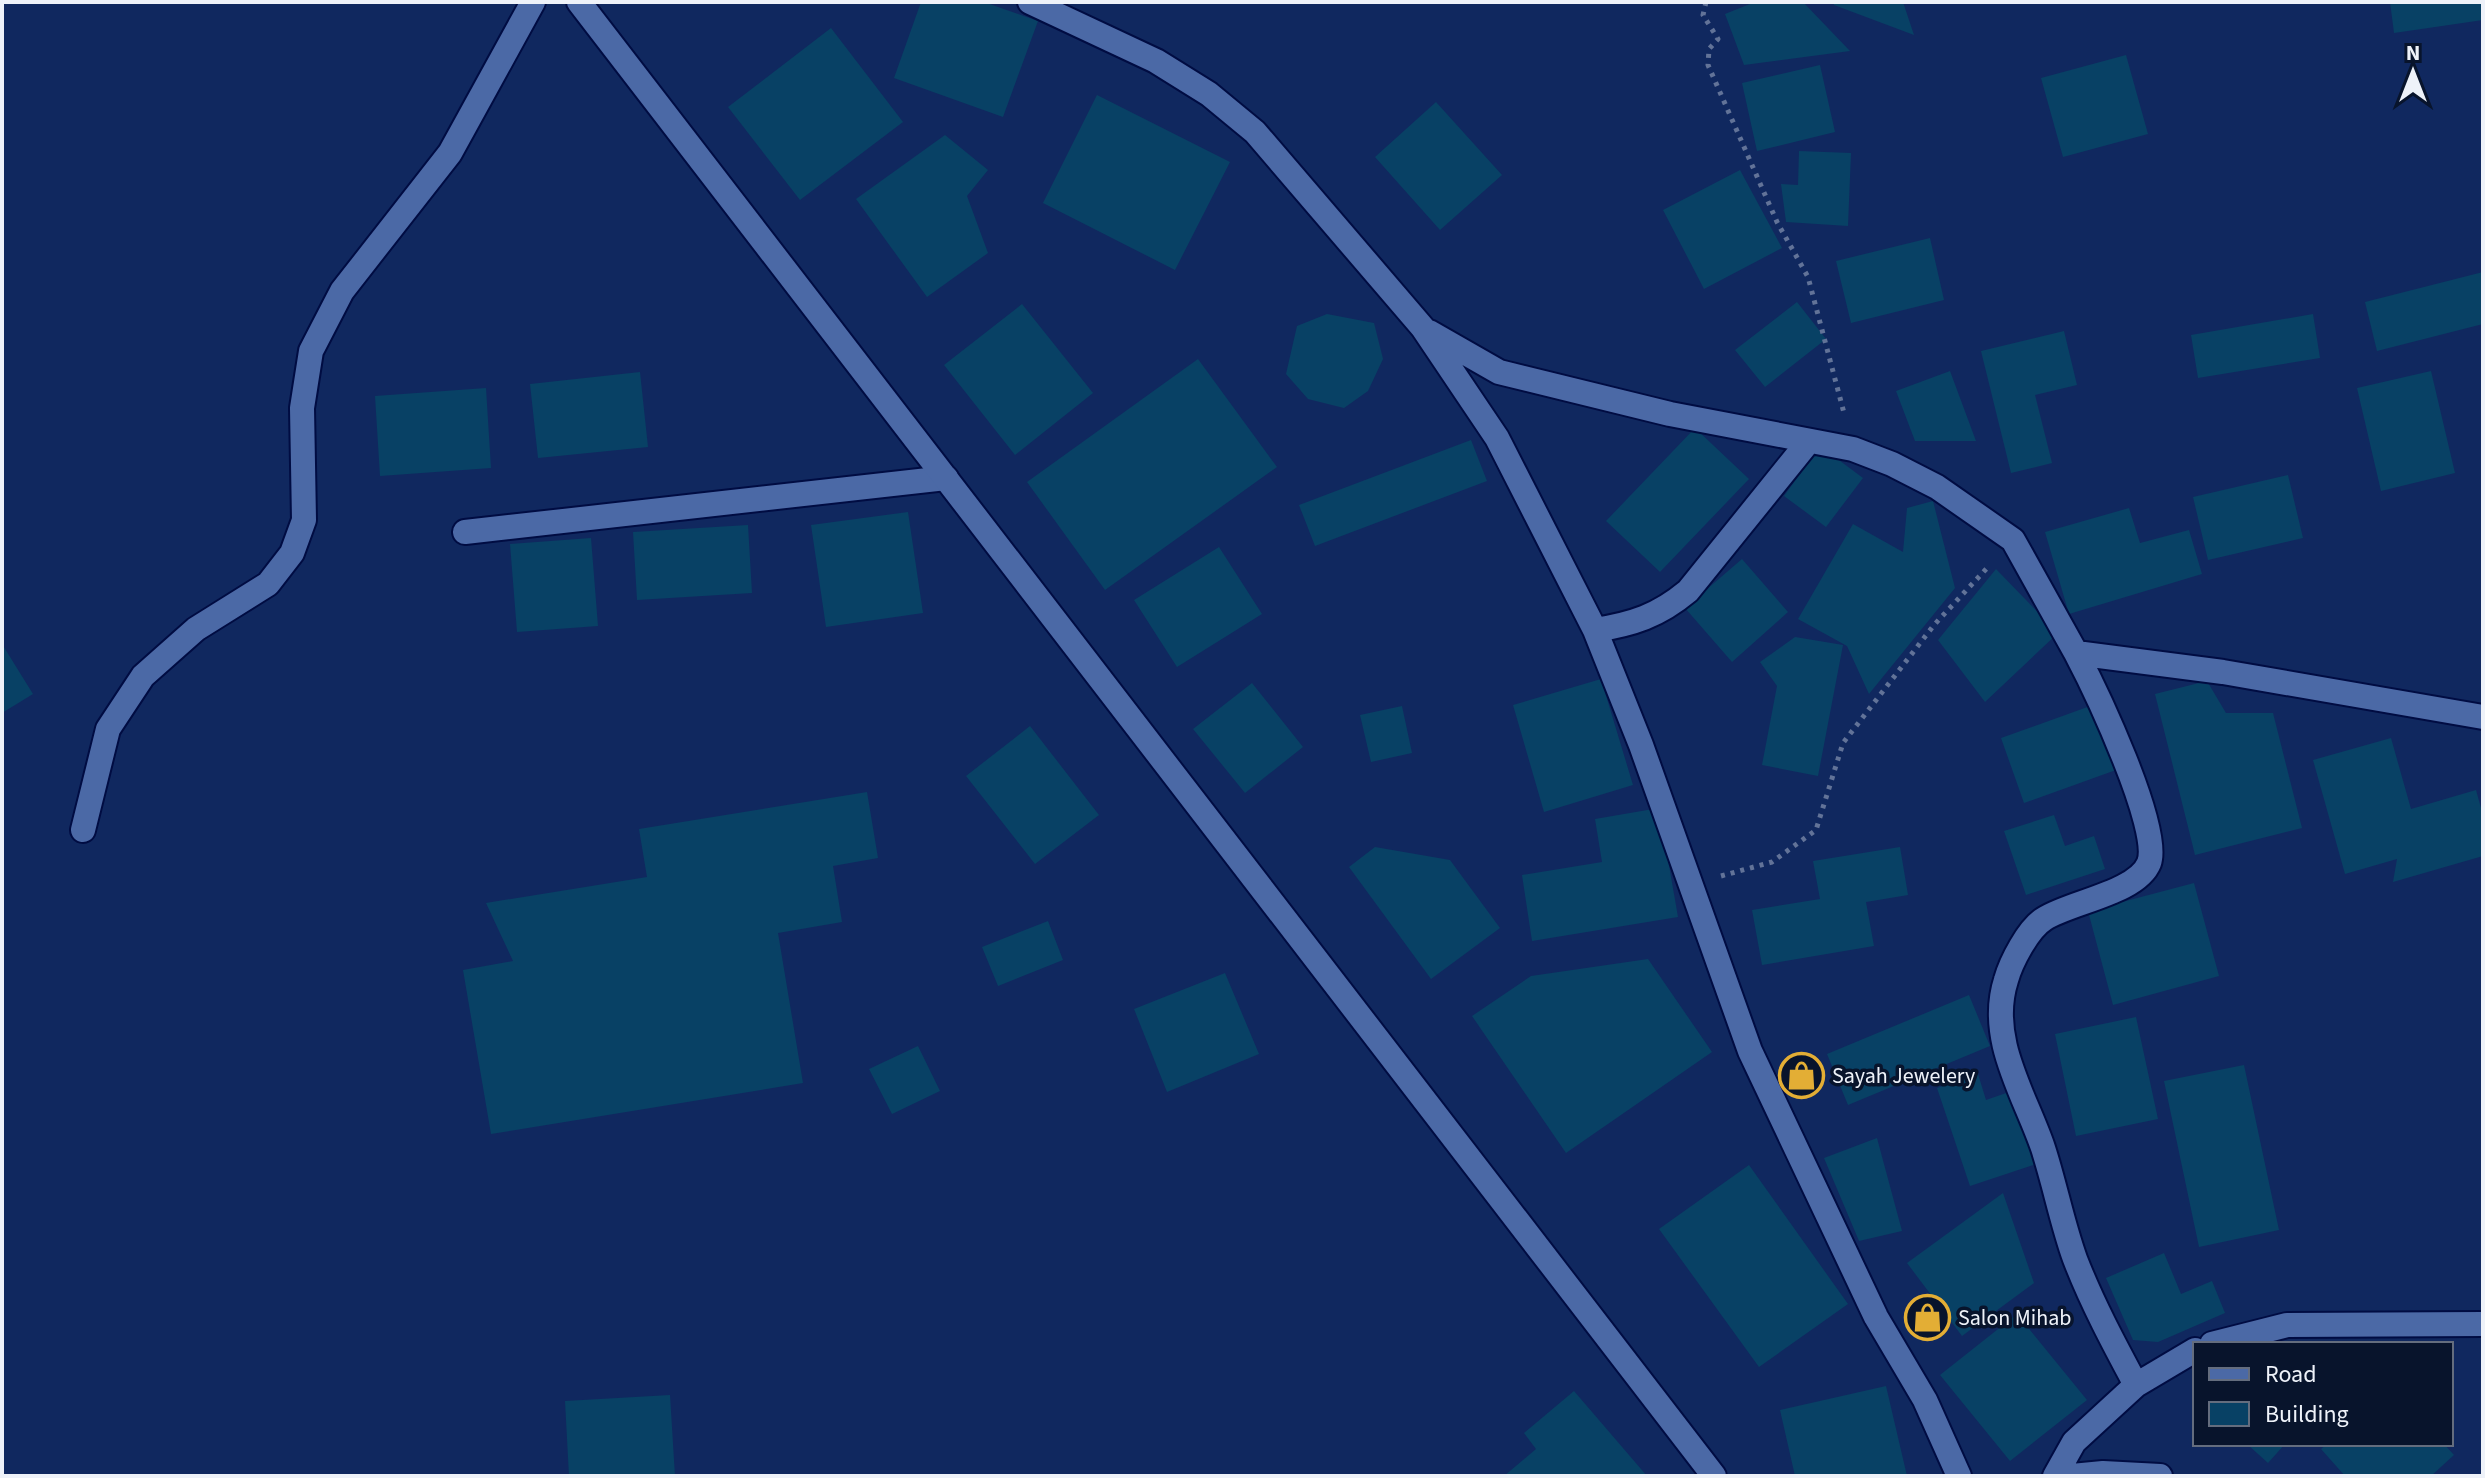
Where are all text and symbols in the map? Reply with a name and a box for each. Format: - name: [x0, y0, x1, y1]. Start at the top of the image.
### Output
- north arrow: [2373, 32, 2453, 112]
- text: N: [2406, 37, 2420, 69]
- shop icon: Sayah Jewelery: [1777, 1051, 1825, 1099]
- place label: Sayah Jewelery: [1832, 1060, 1976, 1092]
- shop icon: Salon Mihab: [1903, 1293, 1951, 1341]
- place label: Salon Mihab: [1958, 1302, 2071, 1334]
- legend: [2193, 1342, 2453, 1446]
- text: Road: [2265, 1357, 2317, 1392]
- text: Building: [2265, 1397, 2349, 1432]

